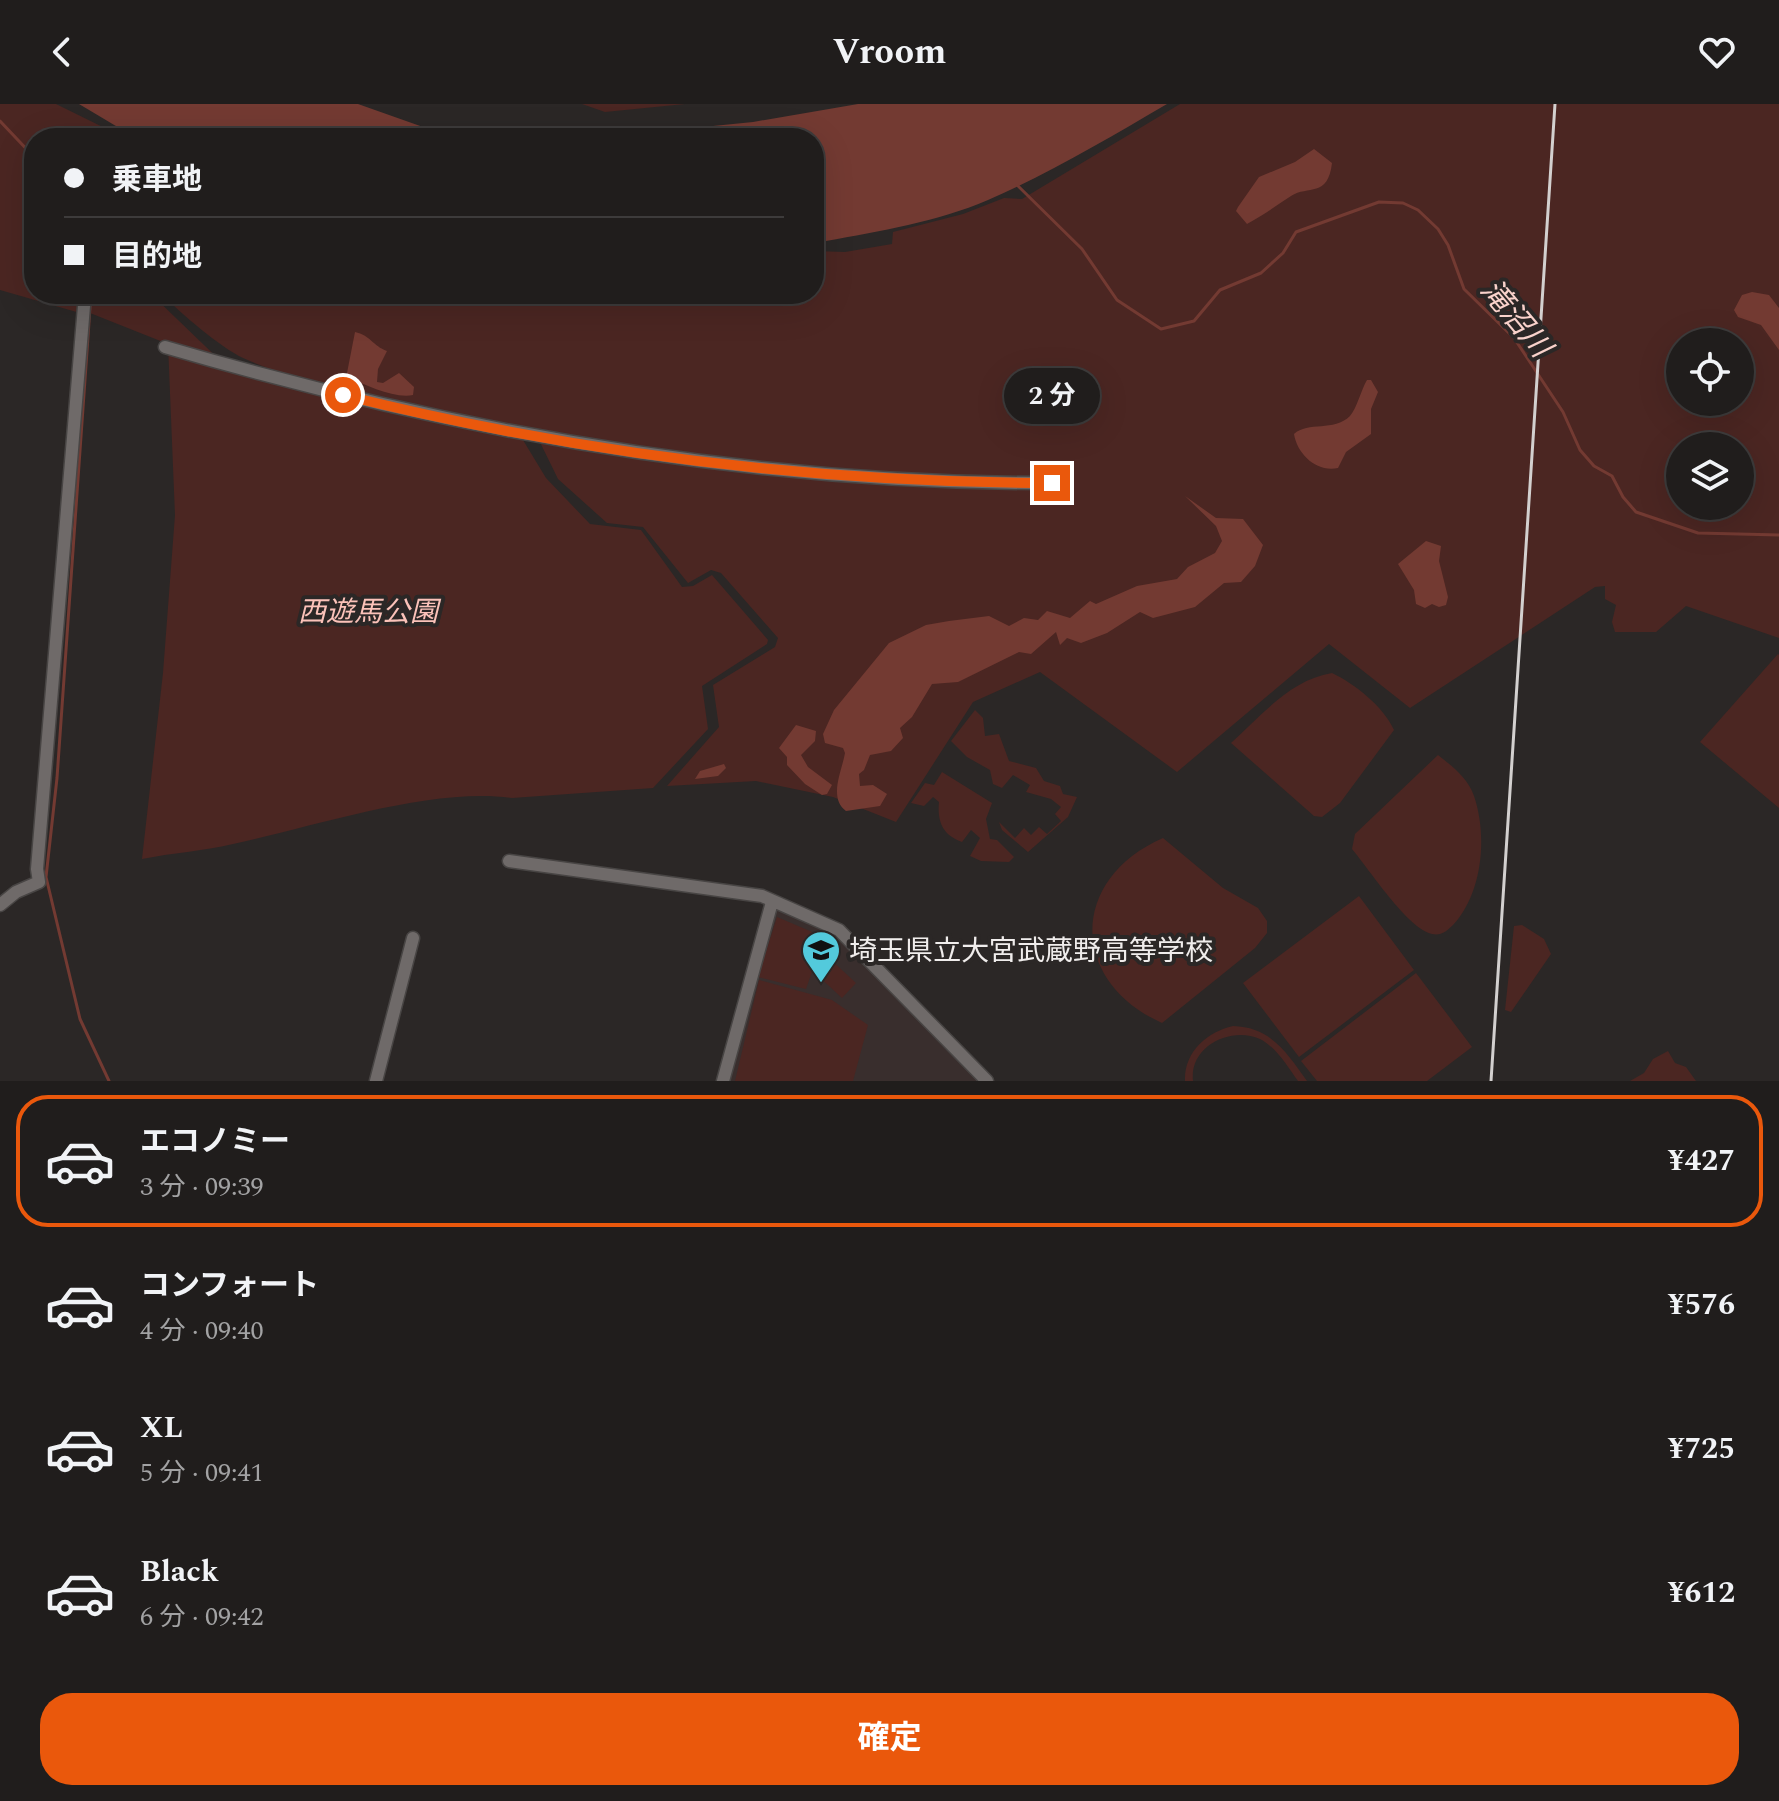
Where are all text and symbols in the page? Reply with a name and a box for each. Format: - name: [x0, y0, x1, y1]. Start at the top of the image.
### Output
- text: Vroom: [832, 25, 947, 80]
- icon: back: [40, 30, 84, 74]
- icon: heart: [1695, 30, 1739, 74]
- text: 乗車地: [112, 157, 202, 203]
- text: 目的地: [112, 234, 202, 280]
- water label: 滝沼川: [1469, 269, 1564, 370]
- map controls: [1666, 328, 1754, 520]
- button: locate: [1666, 328, 1754, 416]
- callout: 2 分: [1004, 367, 1100, 423]
- text: 2 分: [1028, 376, 1076, 416]
- route start: [325, 377, 361, 413]
- button: layers: [1666, 432, 1754, 520]
- route end: [1034, 465, 1070, 501]
- park label: 西遊馬公園: [298, 591, 442, 634]
- school or university icon: 埼玉県立大宮武蔵野高等学校: [800, 929, 842, 984]
- place label: 埼玉県立大宮武蔵野高等学校: [849, 930, 1213, 973]
- text: エコノミー: [140, 1119, 290, 1165]
- icon: car: [44, 1125, 116, 1197]
- text: ¥427: [1668, 1138, 1735, 1184]
- text: 3 分 · 09:39: [140, 1167, 264, 1207]
- text: コンフォート: [140, 1263, 319, 1309]
- icon: car: [44, 1269, 116, 1341]
- text: ¥576: [1668, 1282, 1735, 1328]
- text: 4 分 · 09:40: [140, 1311, 264, 1351]
- text: XL: [140, 1405, 183, 1451]
- icon: car: [44, 1413, 116, 1485]
- text: ¥725: [1668, 1426, 1735, 1472]
- text: 5 分 · 09:41: [140, 1453, 264, 1493]
- text: Black: [140, 1549, 219, 1595]
- icon: car: [44, 1557, 116, 1629]
- text: ¥612: [1668, 1570, 1735, 1616]
- text: 6 分 · 09:42: [140, 1597, 264, 1637]
- button: 確定: [40, 1693, 1739, 1785]

